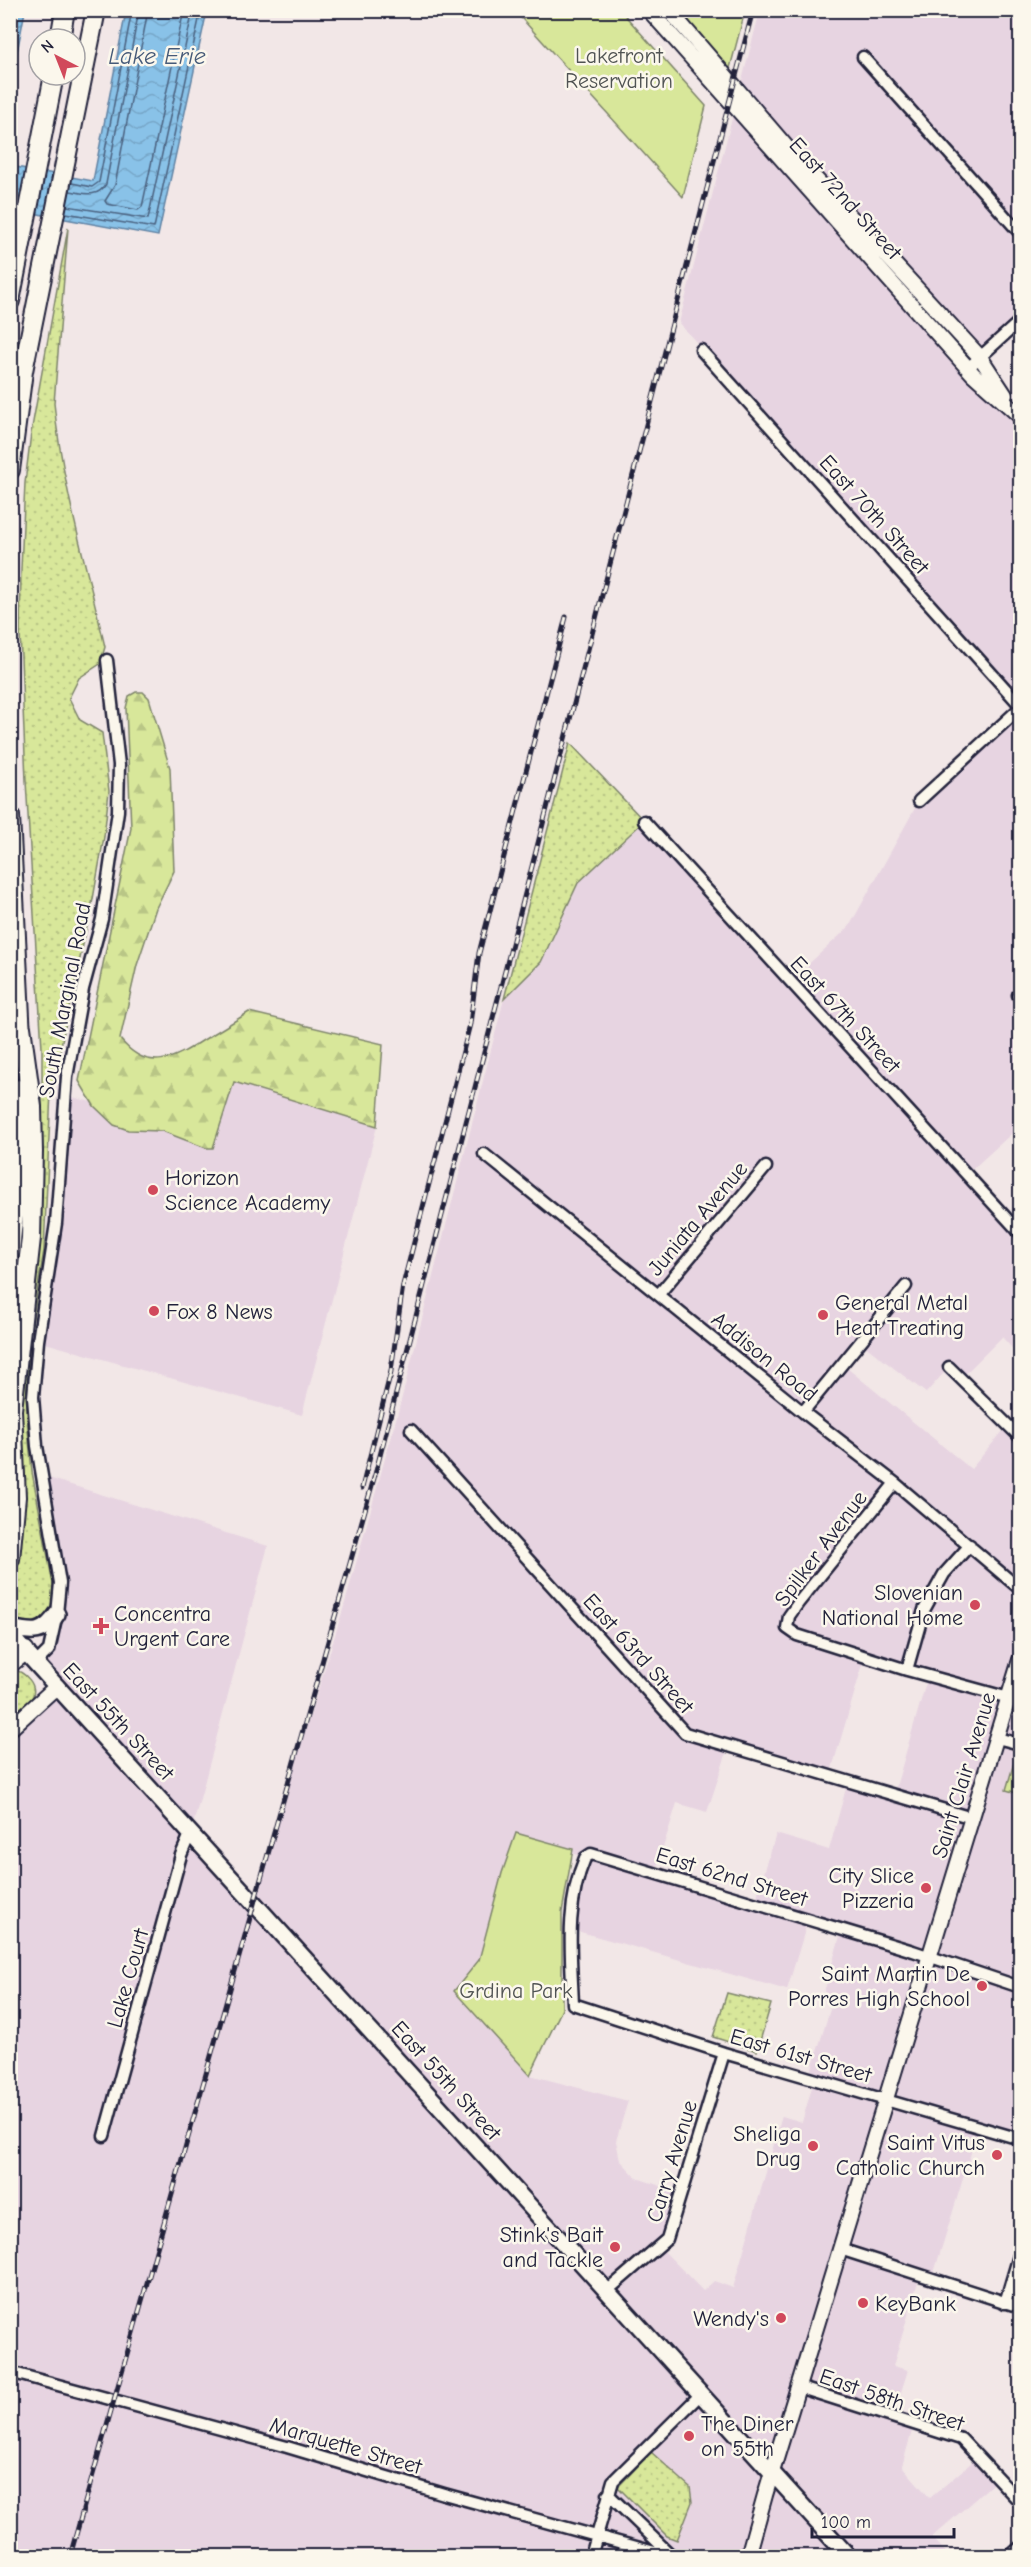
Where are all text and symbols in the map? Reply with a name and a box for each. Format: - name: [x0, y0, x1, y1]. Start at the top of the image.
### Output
- north arrow: [27, 27, 87, 87]
- text: N: [38, 36, 58, 57]
- water label: Lake Erie: [108, 42, 206, 70]
- park label: Lakefront Reservation: [565, 43, 673, 94]
- street label: East 72nd Street: [784, 132, 907, 266]
- street label: East 70th Street: [814, 450, 935, 580]
- street label: South Marginal Road: [33, 900, 97, 1100]
- street label: East 67th Street: [785, 951, 906, 1079]
- street label: Juniata Avenue: [642, 1156, 753, 1281]
- place label: Horizon Science Academy: [165, 1165, 331, 1216]
- marker: Horizon Science Academy: [146, 1183, 160, 1197]
- place label: General Metal Heat Treating: [835, 1290, 968, 1341]
- place label: Fox 8 News: [166, 1299, 273, 1325]
- marker: Fox 8 News: [147, 1304, 161, 1318]
- street label: Addison Road: [706, 1306, 823, 1407]
- marker: General Metal Heat Treating: [816, 1308, 830, 1322]
- street label: Spilker Avenue: [769, 1486, 873, 1612]
- place label: Slovenian National Home: [822, 1580, 963, 1631]
- street label: East 63rd Street: [578, 1588, 699, 1720]
- marker: Slovenian National Home: [968, 1598, 982, 1612]
- place label: Concentra Urgent Care: [114, 1601, 230, 1652]
- marker: Concentra Urgent Care: [92, 1617, 110, 1635]
- street label: East 55th Street: [57, 1657, 180, 1787]
- street label: Saint Clair Avenue: [926, 1689, 1002, 1861]
- street label: East 62nd Street: [653, 1842, 811, 1913]
- place label: City Slice Pizzeria: [828, 1863, 914, 1914]
- marker: City Slice Pizzeria: [919, 1881, 933, 1895]
- street label: Lake Court: [101, 1925, 155, 2031]
- place label: Saint Martin De Porres High School: [788, 1961, 970, 2012]
- park label: Grdina Park: [459, 1978, 573, 2004]
- marker: Saint Martin De Porres High School: [975, 1979, 989, 1993]
- street label: East 55th Street: [386, 2016, 507, 2146]
- street label: East 61st Street: [727, 2023, 875, 2089]
- street label: Carry Avenue: [641, 2097, 703, 2226]
- place label: Sheliga Drug: [733, 2121, 801, 2172]
- place label: Saint Vitus Catholic Church: [836, 2130, 985, 2181]
- marker: Sheliga Drug: [806, 2139, 820, 2153]
- marker: Saint Vitus Catholic Church: [990, 2148, 1004, 2162]
- place label: Stink's Bait and Tackle: [500, 2222, 604, 2273]
- marker: Stink's Bait and Tackle: [608, 2240, 622, 2254]
- place label: KeyBank: [875, 2291, 956, 2317]
- marker: KeyBank: [856, 2296, 870, 2310]
- place label: Wendy's: [693, 2306, 769, 2332]
- marker: Wendy's: [774, 2311, 788, 2325]
- street label: East 58th Street: [816, 2363, 968, 2437]
- place label: The Diner on 55th: [701, 2411, 794, 2462]
- street label: Marquette Street: [267, 2412, 426, 2480]
- marker: The Diner on 55th: [682, 2429, 696, 2443]
- scale bar: [812, 2501, 954, 2539]
- text: 100 m: [821, 2512, 871, 2533]

